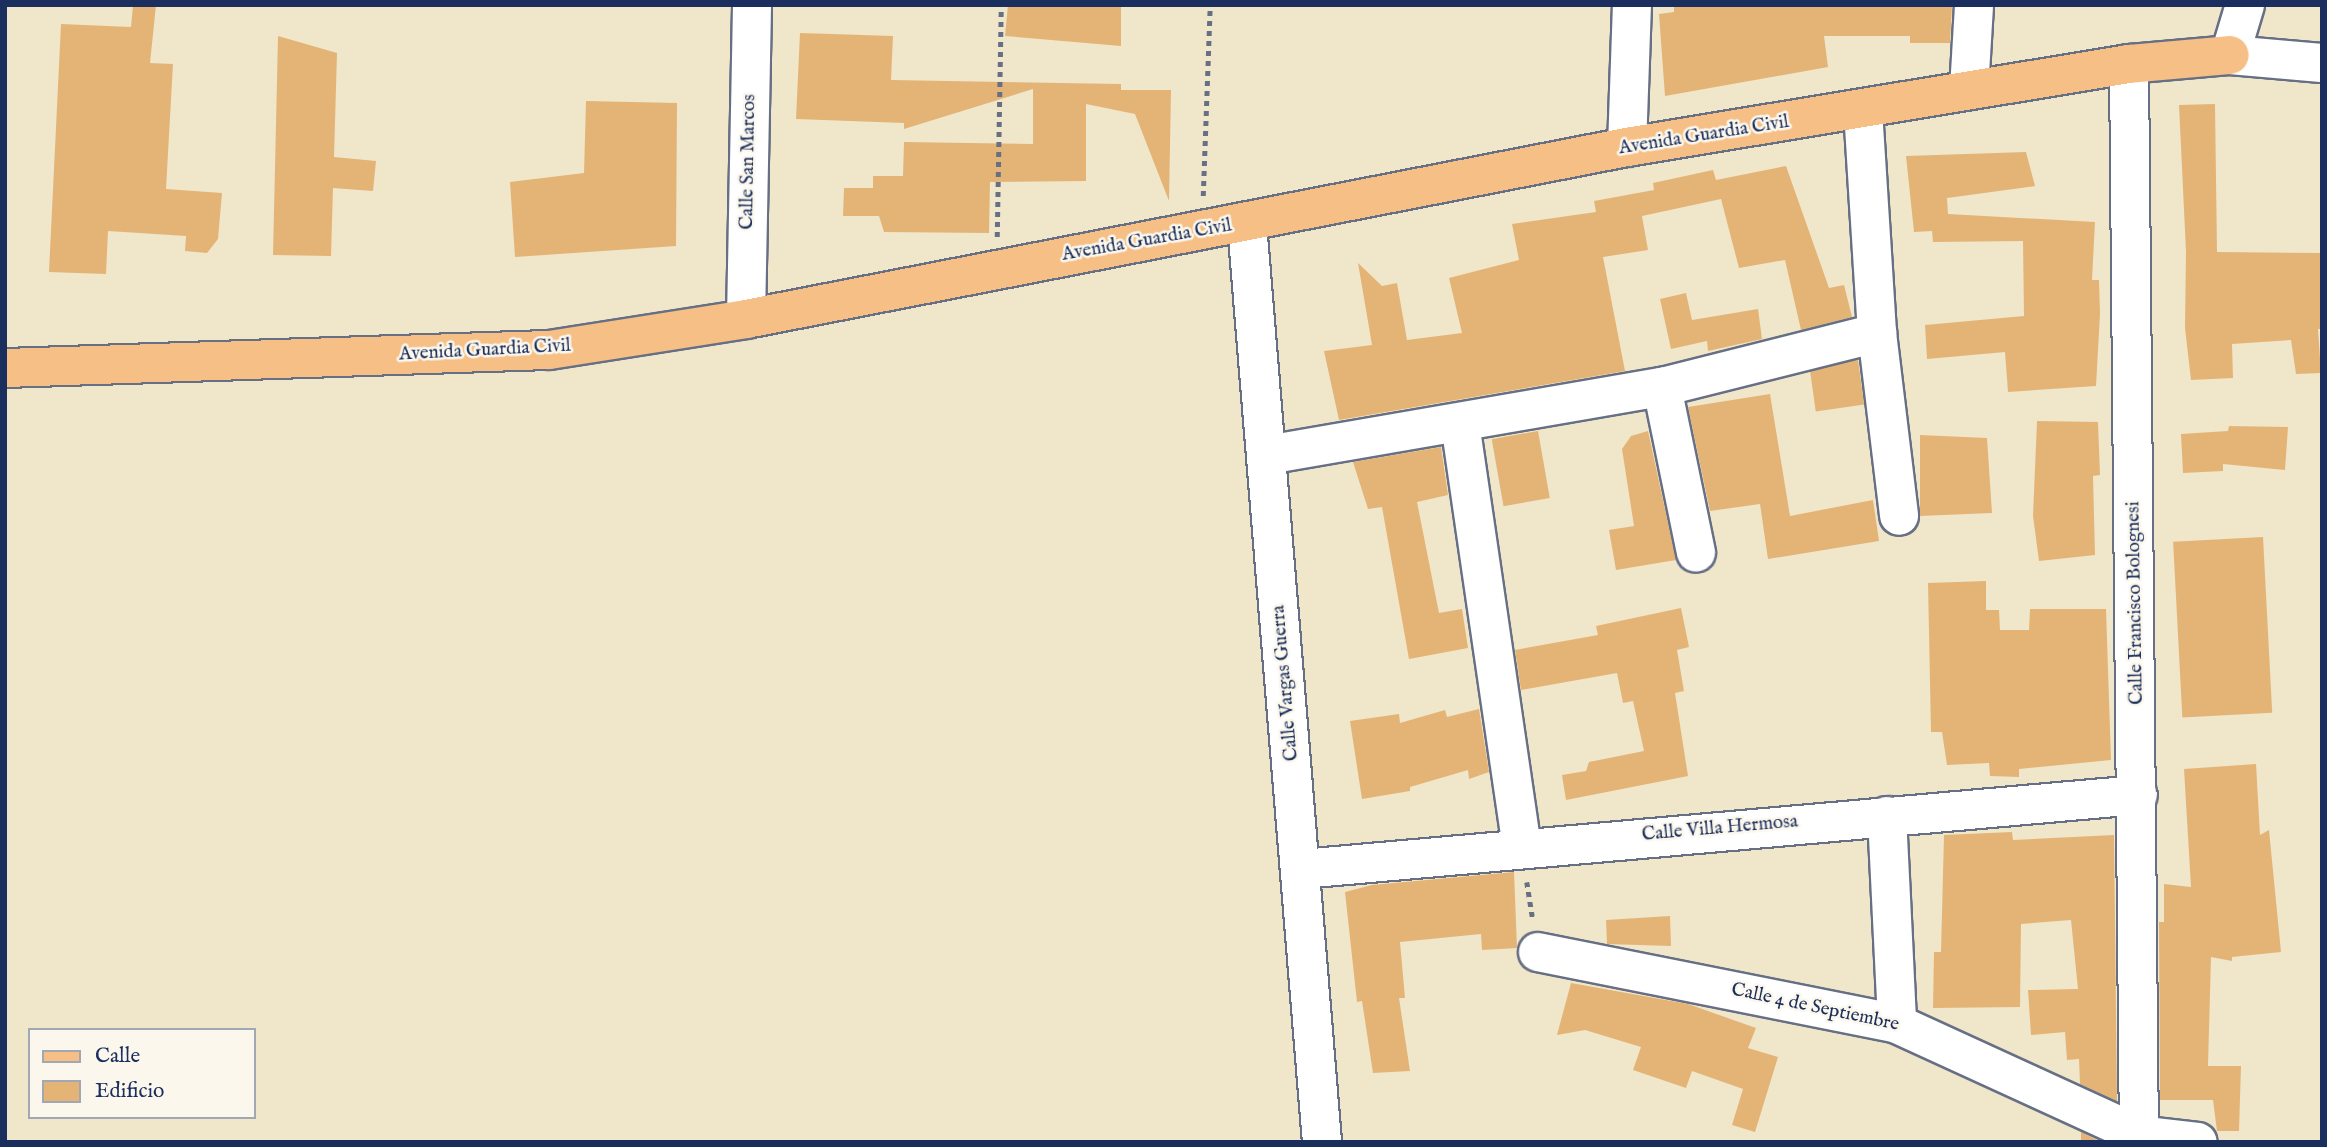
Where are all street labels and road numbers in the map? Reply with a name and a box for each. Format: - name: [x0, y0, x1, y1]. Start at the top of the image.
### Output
- street label: Calle San Marcos: [736, 94, 762, 230]
- street label: Avenida Guardia Civil: [1617, 111, 1791, 161]
- street label: Avenida Guardia Civil: [1060, 215, 1234, 267]
- street label: Avenida Guardia Civil: [399, 335, 571, 367]
- street label: Calle Francisco Bolognesi: [2123, 501, 2149, 705]
- street label: Calle Vargas Guerra: [1268, 604, 1304, 762]
- street label: Calle Villa Hermosa: [1641, 811, 1799, 847]
- street label: Calle 4 de Septiembre: [1729, 979, 1901, 1037]

